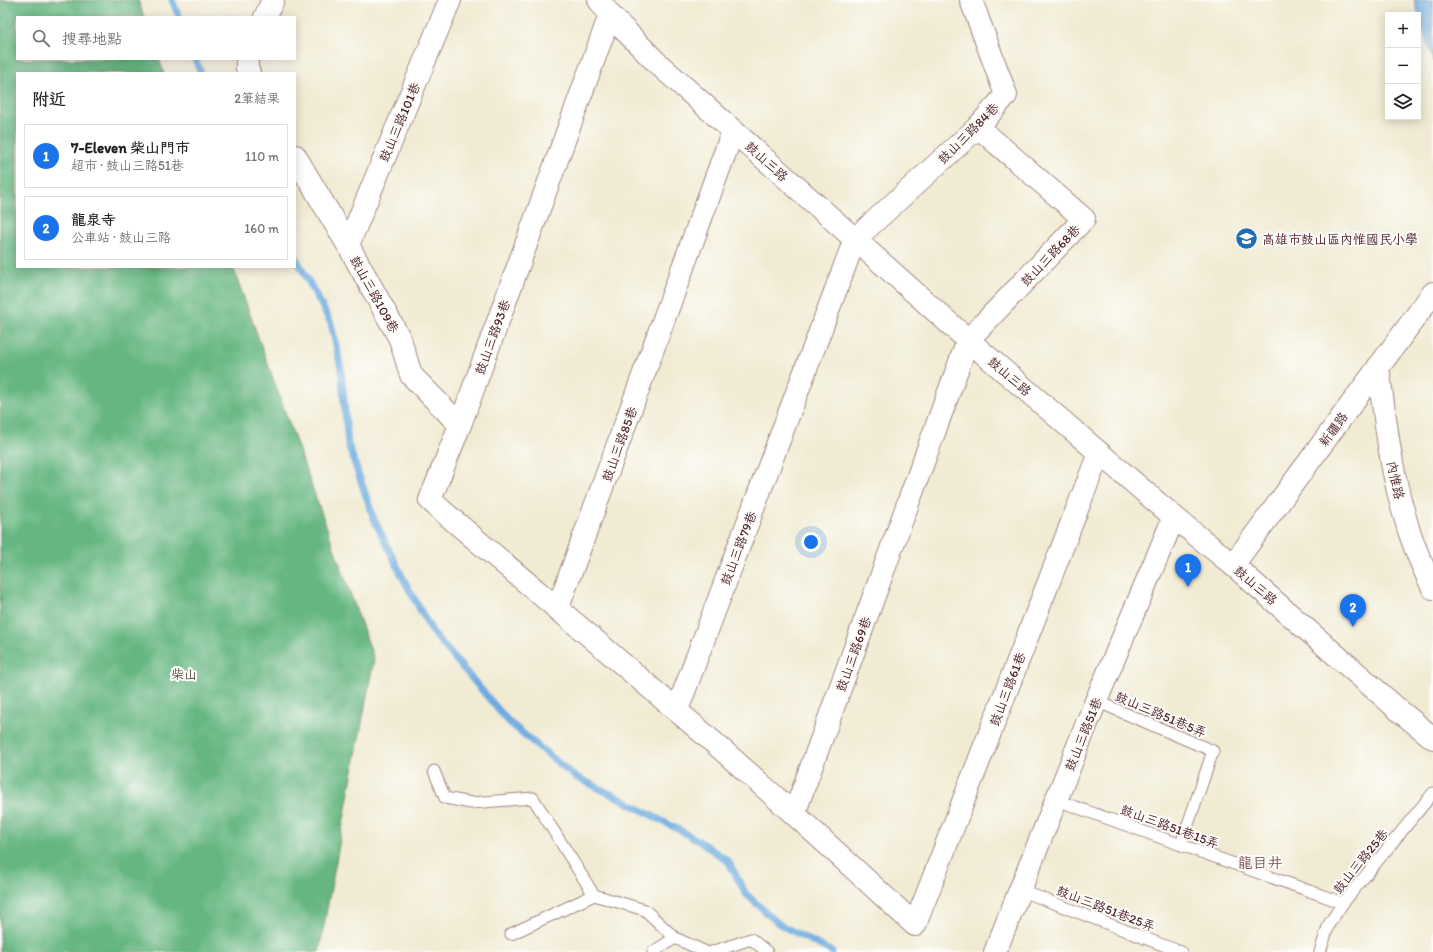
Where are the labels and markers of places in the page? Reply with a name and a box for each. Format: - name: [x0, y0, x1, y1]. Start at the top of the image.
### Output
- school or university icon: 高雄市鼓山區內惟國民小學: [1234, 226, 1260, 252]
- place label: 高雄市鼓山區內惟國民小學: [1262, 232, 1418, 247]
- pin: 1: [1175, 554, 1201, 587]
- pin: 2: [1340, 594, 1366, 627]

